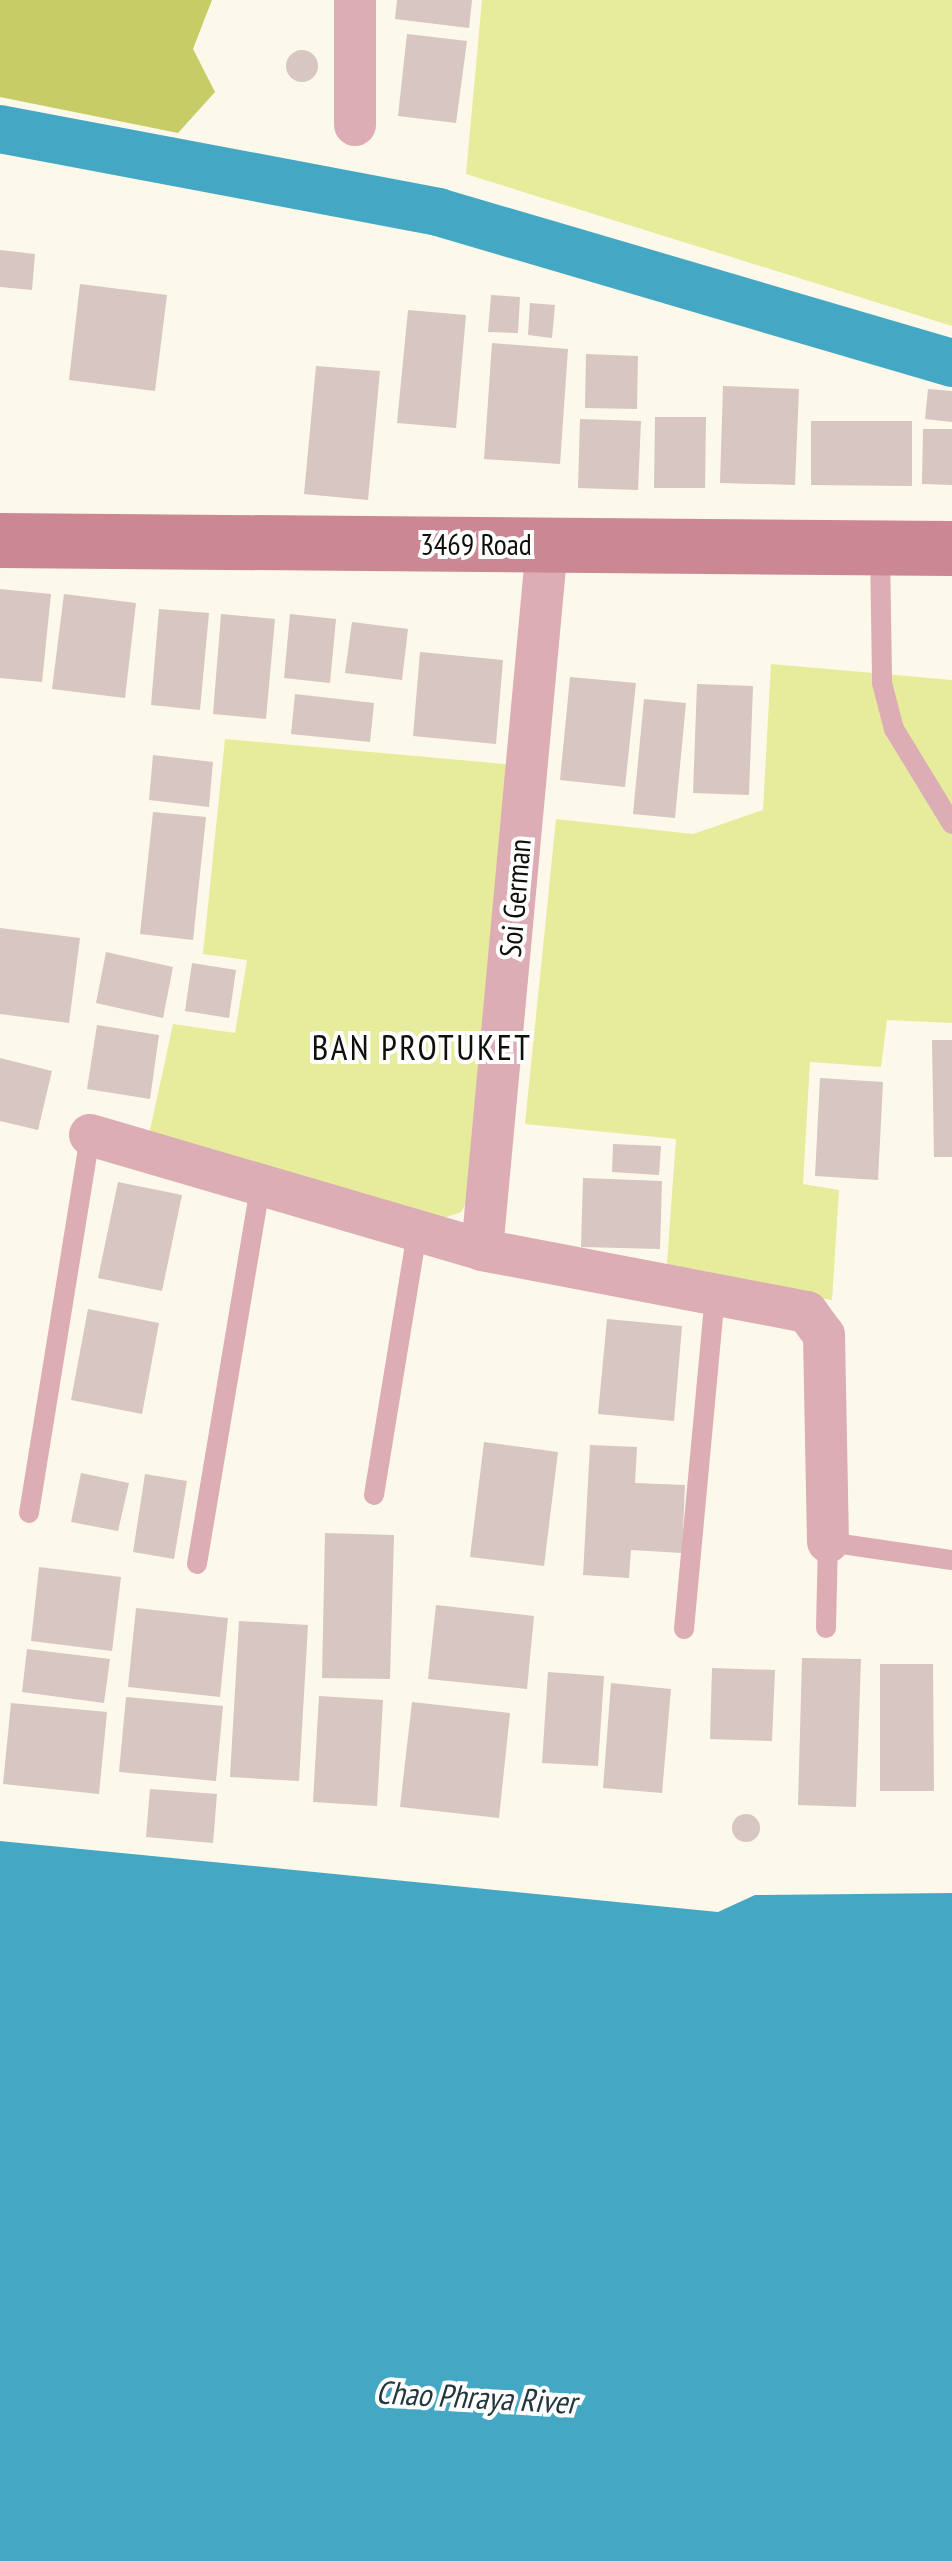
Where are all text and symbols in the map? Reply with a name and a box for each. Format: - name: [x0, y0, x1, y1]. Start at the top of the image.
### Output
- street label: 3469 Road: [420, 526, 532, 562]
- street label: Soi German: [492, 837, 538, 959]
- district label: BAN PROTUKET: [312, 1026, 532, 1068]
- water label: Chao Phraya River: [375, 2373, 577, 2421]

